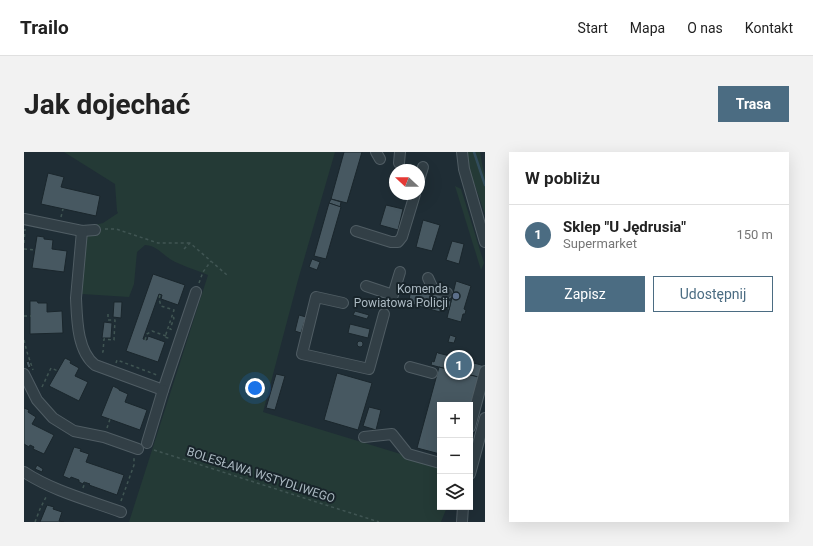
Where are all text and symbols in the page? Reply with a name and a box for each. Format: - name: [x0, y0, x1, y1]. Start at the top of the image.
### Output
- text: Trailo: [20, 16, 69, 39]
- text: Start: [578, 20, 608, 36]
- text: Mapa: [630, 20, 665, 36]
- text: O nas: [687, 20, 723, 36]
- text: Kontakt: [745, 20, 793, 36]
- button: Trasa: [718, 86, 789, 122]
- text: Jak dojechać: [24, 88, 190, 121]
- north arrow: [389, 164, 425, 200]
- text: W pobliżu: [525, 168, 600, 188]
- text: Sklep "U Jędrusia": [563, 218, 686, 236]
- text: 1: [534, 227, 542, 242]
- text: 150 m: [736, 227, 773, 242]
- text: Supermarket: [563, 236, 637, 251]
- button: Zapisz: [525, 276, 645, 312]
- button: Udostępnij: [653, 276, 773, 312]
- place label: Komenda Powiatowa Policji: [354, 282, 448, 310]
- marker: Komenda Powiatowa Policji: [451, 291, 461, 301]
- pin: 1: [446, 350, 472, 380]
- your location: [245, 378, 265, 398]
- map controls: [437, 402, 473, 510]
- button: +: [437, 402, 473, 438]
- button: −: [437, 438, 473, 474]
- street label: BOLESŁAWA WSTYDLIWEGO: [185, 444, 337, 506]
- button: layers: [437, 474, 473, 510]

